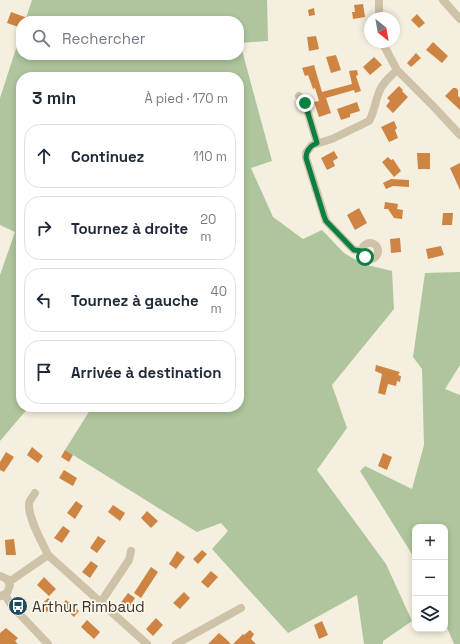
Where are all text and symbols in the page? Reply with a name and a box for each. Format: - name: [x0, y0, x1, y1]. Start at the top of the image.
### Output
- north arrow: [364, 12, 400, 48]
- search box: [16, 16, 244, 60]
- icon: search: [30, 27, 52, 49]
- text: Rechercher: [62, 29, 145, 48]
- text: 3 min: [32, 87, 76, 109]
- text: À pied · 170 m: [144, 90, 228, 107]
- route end: [296, 94, 314, 112]
- icon: ahead: [33, 145, 55, 167]
- text: Continuez: [71, 147, 144, 166]
- text: 110 m: [193, 148, 227, 165]
- text: 20 m: [200, 211, 216, 245]
- icon: right: [33, 217, 55, 239]
- text: Tournez à droite: [71, 219, 188, 238]
- route start: [356, 248, 374, 266]
- text: 40 m: [211, 283, 227, 317]
- icon: left: [33, 289, 55, 311]
- text: Tournez à gauche: [71, 291, 199, 310]
- icon: arrive: [33, 361, 55, 383]
- text: Arrivée à destination: [71, 363, 221, 382]
- map controls: [412, 524, 448, 632]
- button: +: [412, 524, 448, 560]
- button: −: [412, 560, 448, 596]
- bus stop icon: Arthur Rimbaud: [7, 595, 29, 617]
- button: layers: [412, 596, 448, 632]
- place label: Arthur Rimbaud: [32, 597, 145, 616]

